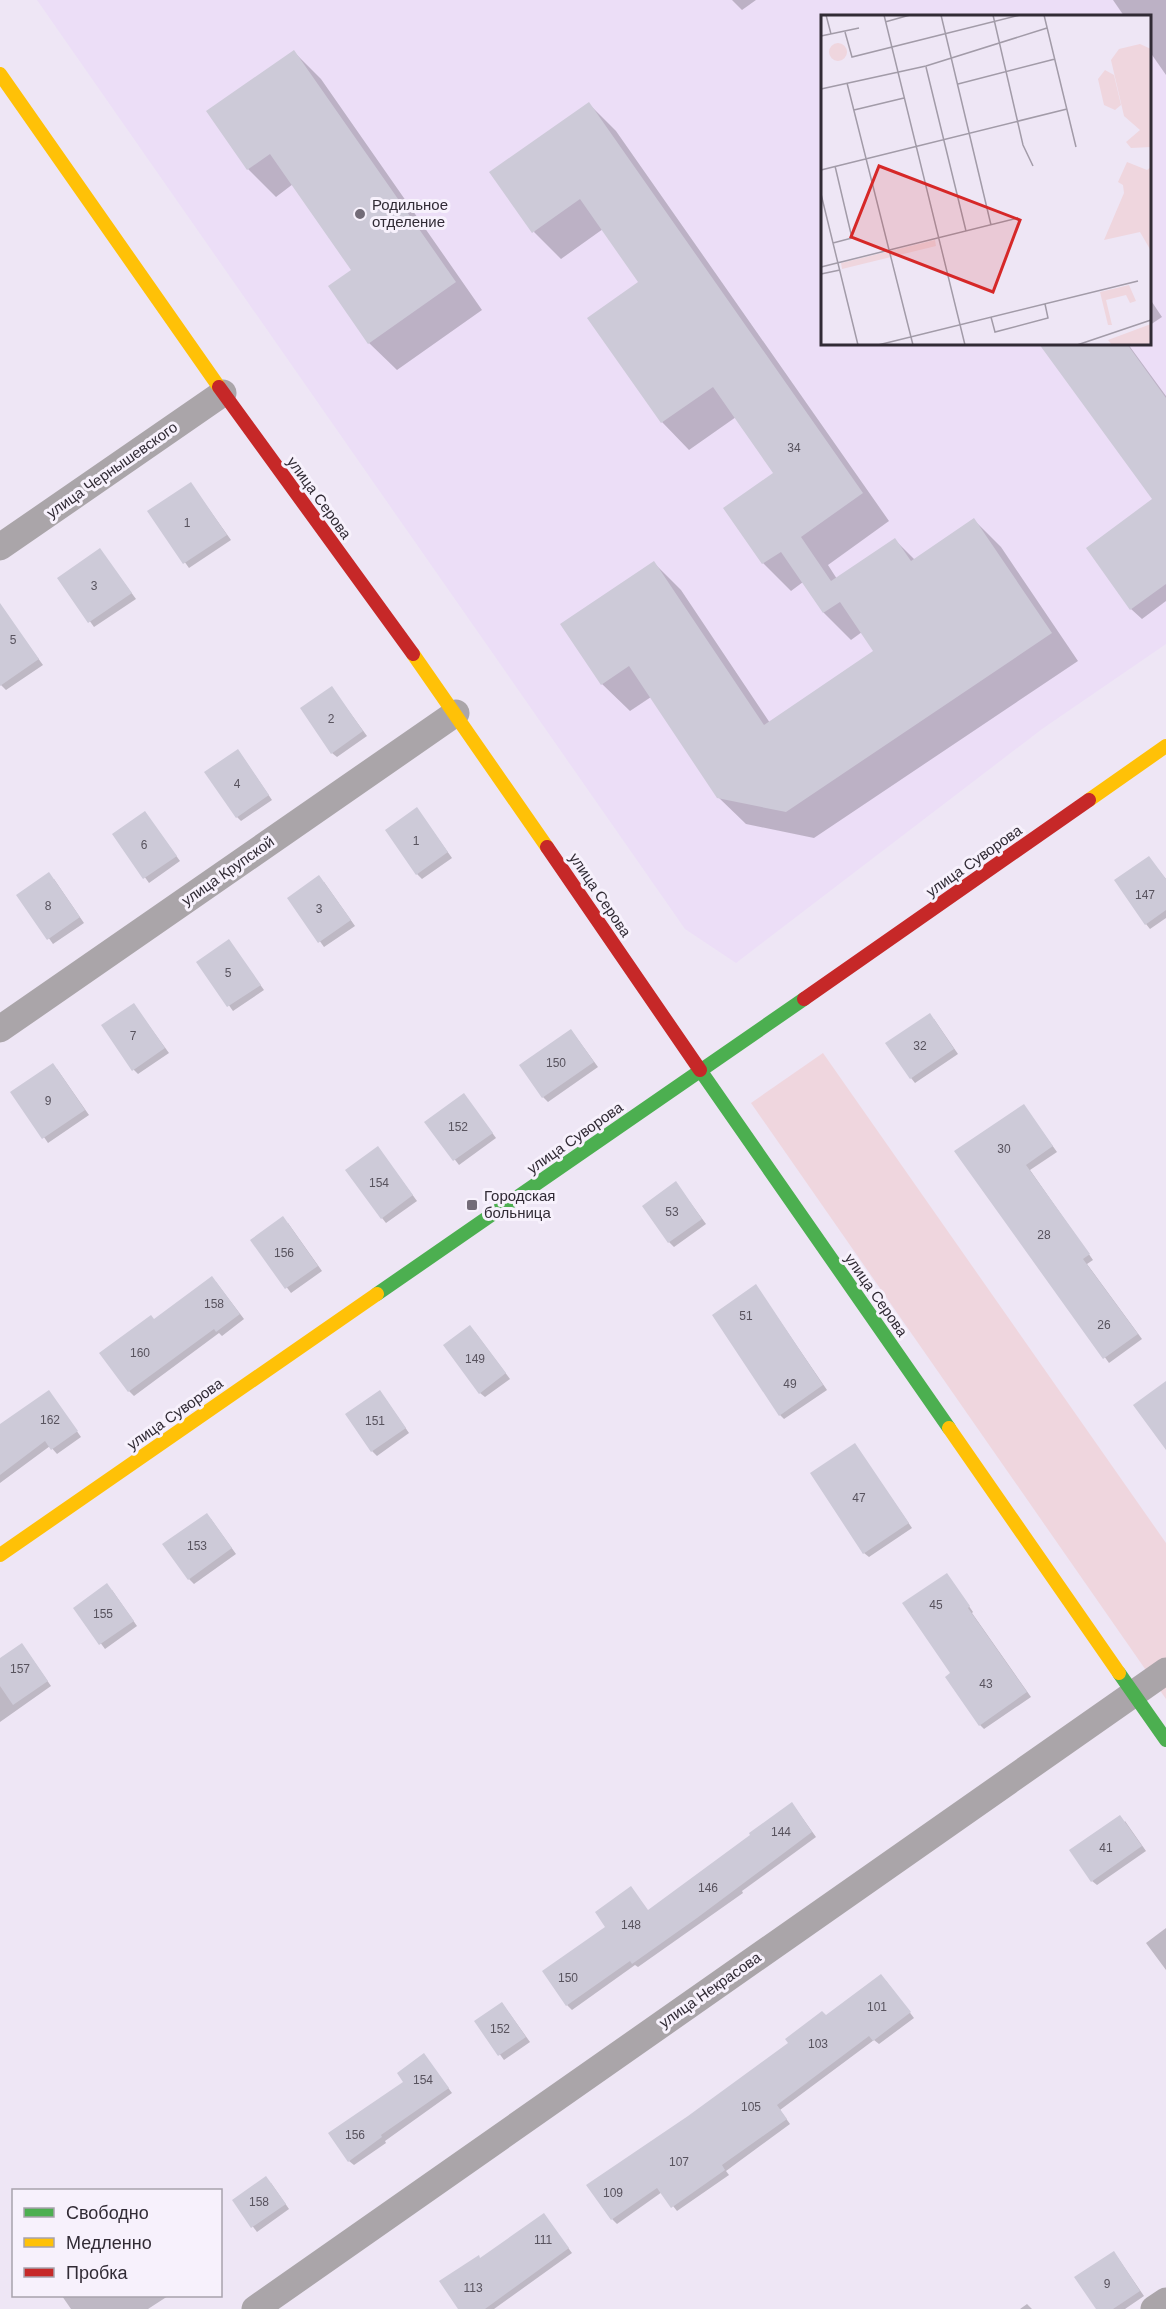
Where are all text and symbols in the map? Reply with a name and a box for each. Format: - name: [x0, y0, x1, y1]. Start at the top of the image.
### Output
- inset map: [821, 15, 1151, 345]
- place label: Родильное отделение: [372, 196, 448, 230]
- marker: Родильное отделение: [353, 207, 367, 221]
- street label: улица Чернышевского: [43, 418, 180, 521]
- house number: 34: [787, 441, 801, 455]
- street label: улица Серова: [284, 453, 355, 543]
- house number: 1: [184, 516, 191, 530]
- house number: 3: [91, 579, 98, 593]
- house number: 5: [10, 633, 17, 647]
- house number: 2: [328, 712, 335, 726]
- house number: 4: [234, 777, 241, 791]
- street label: улица Суворова: [923, 821, 1025, 900]
- street label: улица Крупской: [178, 832, 277, 909]
- house number: 1: [413, 834, 420, 848]
- house number: 6: [141, 838, 148, 852]
- street label: улица Серова: [566, 850, 635, 940]
- house number: 147: [1135, 888, 1155, 902]
- house number: 8: [45, 899, 52, 913]
- house number: 3: [316, 902, 323, 916]
- house number: 5: [225, 966, 232, 980]
- house number: 7: [130, 1029, 137, 1043]
- house number: 32: [913, 1039, 927, 1053]
- house number: 150: [546, 1056, 566, 1070]
- house number: 9: [45, 1094, 52, 1108]
- street label: улица Суворова: [524, 1098, 626, 1177]
- house number: 152: [448, 1120, 468, 1134]
- house number: 30: [997, 1142, 1011, 1156]
- house number: 154: [369, 1176, 389, 1190]
- place label: Городская больница: [484, 1187, 555, 1221]
- marker: Городская больница: [465, 1198, 479, 1212]
- house number: 53: [665, 1205, 679, 1219]
- house number: 28: [1037, 1228, 1051, 1242]
- house number: 156: [274, 1246, 294, 1260]
- street label: улица Серова: [842, 1250, 912, 1340]
- house number: 158: [204, 1297, 224, 1311]
- house number: 51: [739, 1309, 753, 1323]
- house number: 26: [1097, 1318, 1111, 1332]
- house number: 160: [130, 1346, 150, 1360]
- house number: 149: [465, 1352, 485, 1366]
- street label: улица Суворова: [124, 1374, 226, 1453]
- house number: 49: [783, 1377, 797, 1391]
- house number: 162: [40, 1413, 60, 1427]
- house number: 151: [365, 1414, 385, 1428]
- house number: 47: [852, 1491, 866, 1505]
- house number: 153: [187, 1539, 207, 1553]
- house number: 45: [929, 1598, 943, 1612]
- house number: 155: [93, 1607, 113, 1621]
- house number: 157: [10, 1662, 30, 1676]
- house number: 43: [979, 1677, 993, 1691]
- house number: 144: [771, 1825, 791, 1839]
- house number: 41: [1099, 1841, 1113, 1855]
- house number: 146: [698, 1881, 718, 1895]
- house number: 148: [621, 1918, 641, 1932]
- street label: улица Некрасова: [656, 1948, 764, 2031]
- house number: 150: [558, 1971, 578, 1985]
- house number: 101: [867, 2000, 887, 2014]
- house number: 152: [490, 2022, 510, 2036]
- house number: 103: [808, 2037, 828, 2051]
- house number: 154: [413, 2073, 433, 2087]
- house number: 105: [741, 2100, 761, 2114]
- house number: 156: [345, 2128, 365, 2142]
- house number: 107: [669, 2155, 689, 2169]
- house number: 109: [603, 2186, 623, 2200]
- legend: [12, 2189, 222, 2297]
- house number: 158: [249, 2195, 269, 2209]
- text: Свободно: [66, 2203, 149, 2223]
- text: Медленно: [66, 2233, 152, 2253]
- house number: 111: [534, 2233, 552, 2247]
- text: Пробка: [66, 2263, 129, 2283]
- house number: 9: [1104, 2277, 1111, 2291]
- house number: 113: [463, 2281, 483, 2295]

